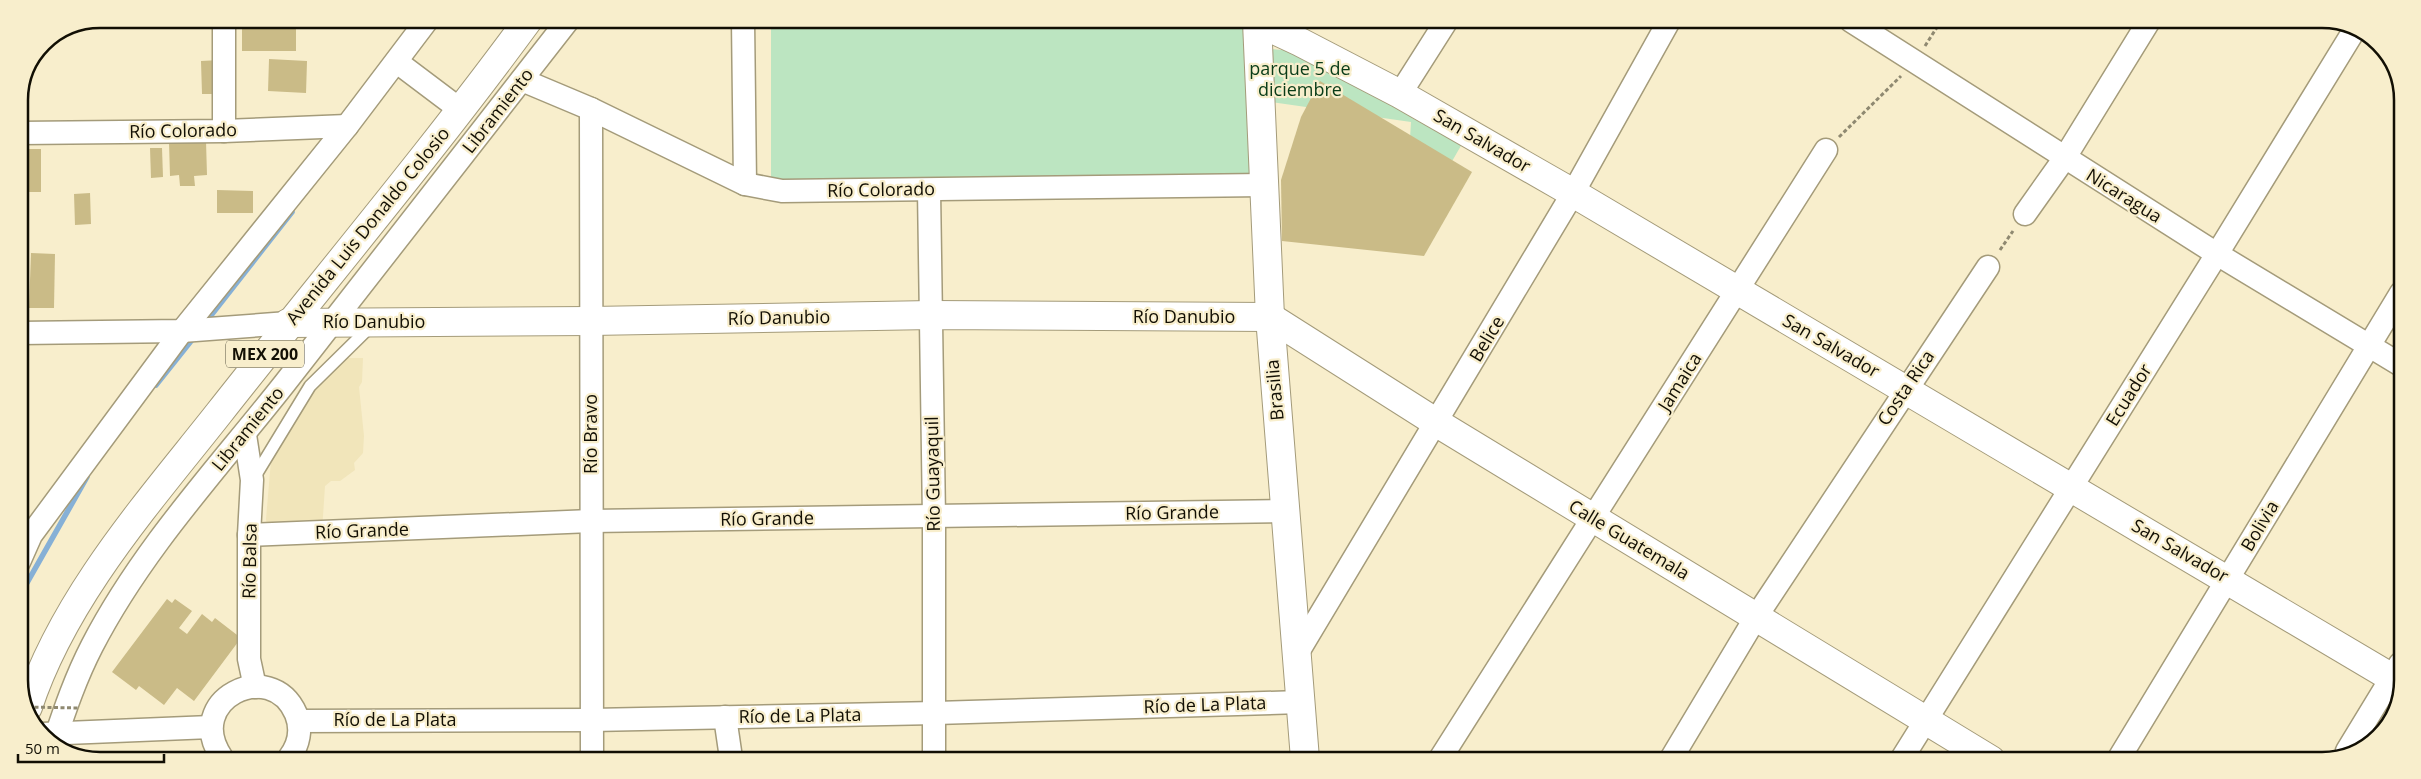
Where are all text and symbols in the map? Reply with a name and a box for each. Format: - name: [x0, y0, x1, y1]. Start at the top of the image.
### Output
- park label: parque 5 de diciembre: [1249, 56, 1351, 101]
- street label: Libramiento: [456, 63, 538, 158]
- street label: San Salvador: [1430, 103, 1536, 178]
- street label: Río Colorado: [129, 117, 237, 143]
- street label: Avenida Luis Donaldo Colosio: [280, 122, 454, 329]
- street label: Nicaragua: [2082, 162, 2167, 228]
- street label: Río Colorado: [827, 176, 935, 202]
- street label: Río Danubio: [727, 304, 831, 330]
- street label: Río Danubio: [1133, 304, 1235, 328]
- street label: San Salvador: [1779, 308, 1885, 383]
- street label: Río Danubio: [323, 309, 425, 333]
- street label: Belice: [1463, 311, 1509, 366]
- road number: MEX 200: [226, 340, 304, 368]
- street label: Costa Rica: [1871, 345, 1939, 430]
- street label: Jamaica: [1651, 348, 1706, 417]
- street label: Ecuador: [2100, 358, 2157, 430]
- street label: Brasilia: [1259, 359, 1289, 422]
- street label: Libramiento: [206, 381, 289, 476]
- street label: Río Bravo: [578, 394, 602, 474]
- street label: Río Guayaquil: [919, 416, 945, 532]
- street label: Calle Guatemala: [1565, 494, 1694, 585]
- street label: Bolivia: [2235, 496, 2284, 555]
- street label: Río Grande: [1125, 499, 1219, 525]
- street label: Río Grande: [720, 505, 814, 531]
- street label: San Salvador: [2128, 513, 2234, 588]
- street label: Río Grande: [315, 516, 409, 544]
- street label: Río Balsa: [236, 523, 262, 599]
- street label: Río de La Plata: [1143, 690, 1267, 718]
- street label: Río de La Plata: [738, 702, 862, 728]
- street label: Río de La Plata: [334, 707, 456, 731]
- scale bar: [18, 732, 164, 764]
- text: 50 m: [25, 738, 60, 758]

